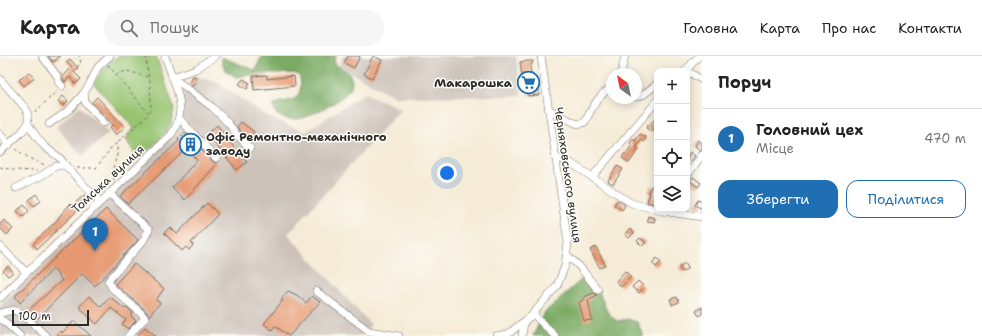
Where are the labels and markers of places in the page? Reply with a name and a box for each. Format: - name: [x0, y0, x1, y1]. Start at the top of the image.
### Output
- supermarket icon: Макарошка: [515, 70, 541, 96]
- place label: Макарошка: [434, 75, 513, 91]
- place label: Офіс Ремонтно-механічного заводу: [206, 129, 387, 159]
- building icon: Офіс Ремонтно-механічного заводу: [177, 131, 203, 157]
- pin: 1: [82, 218, 108, 251]

